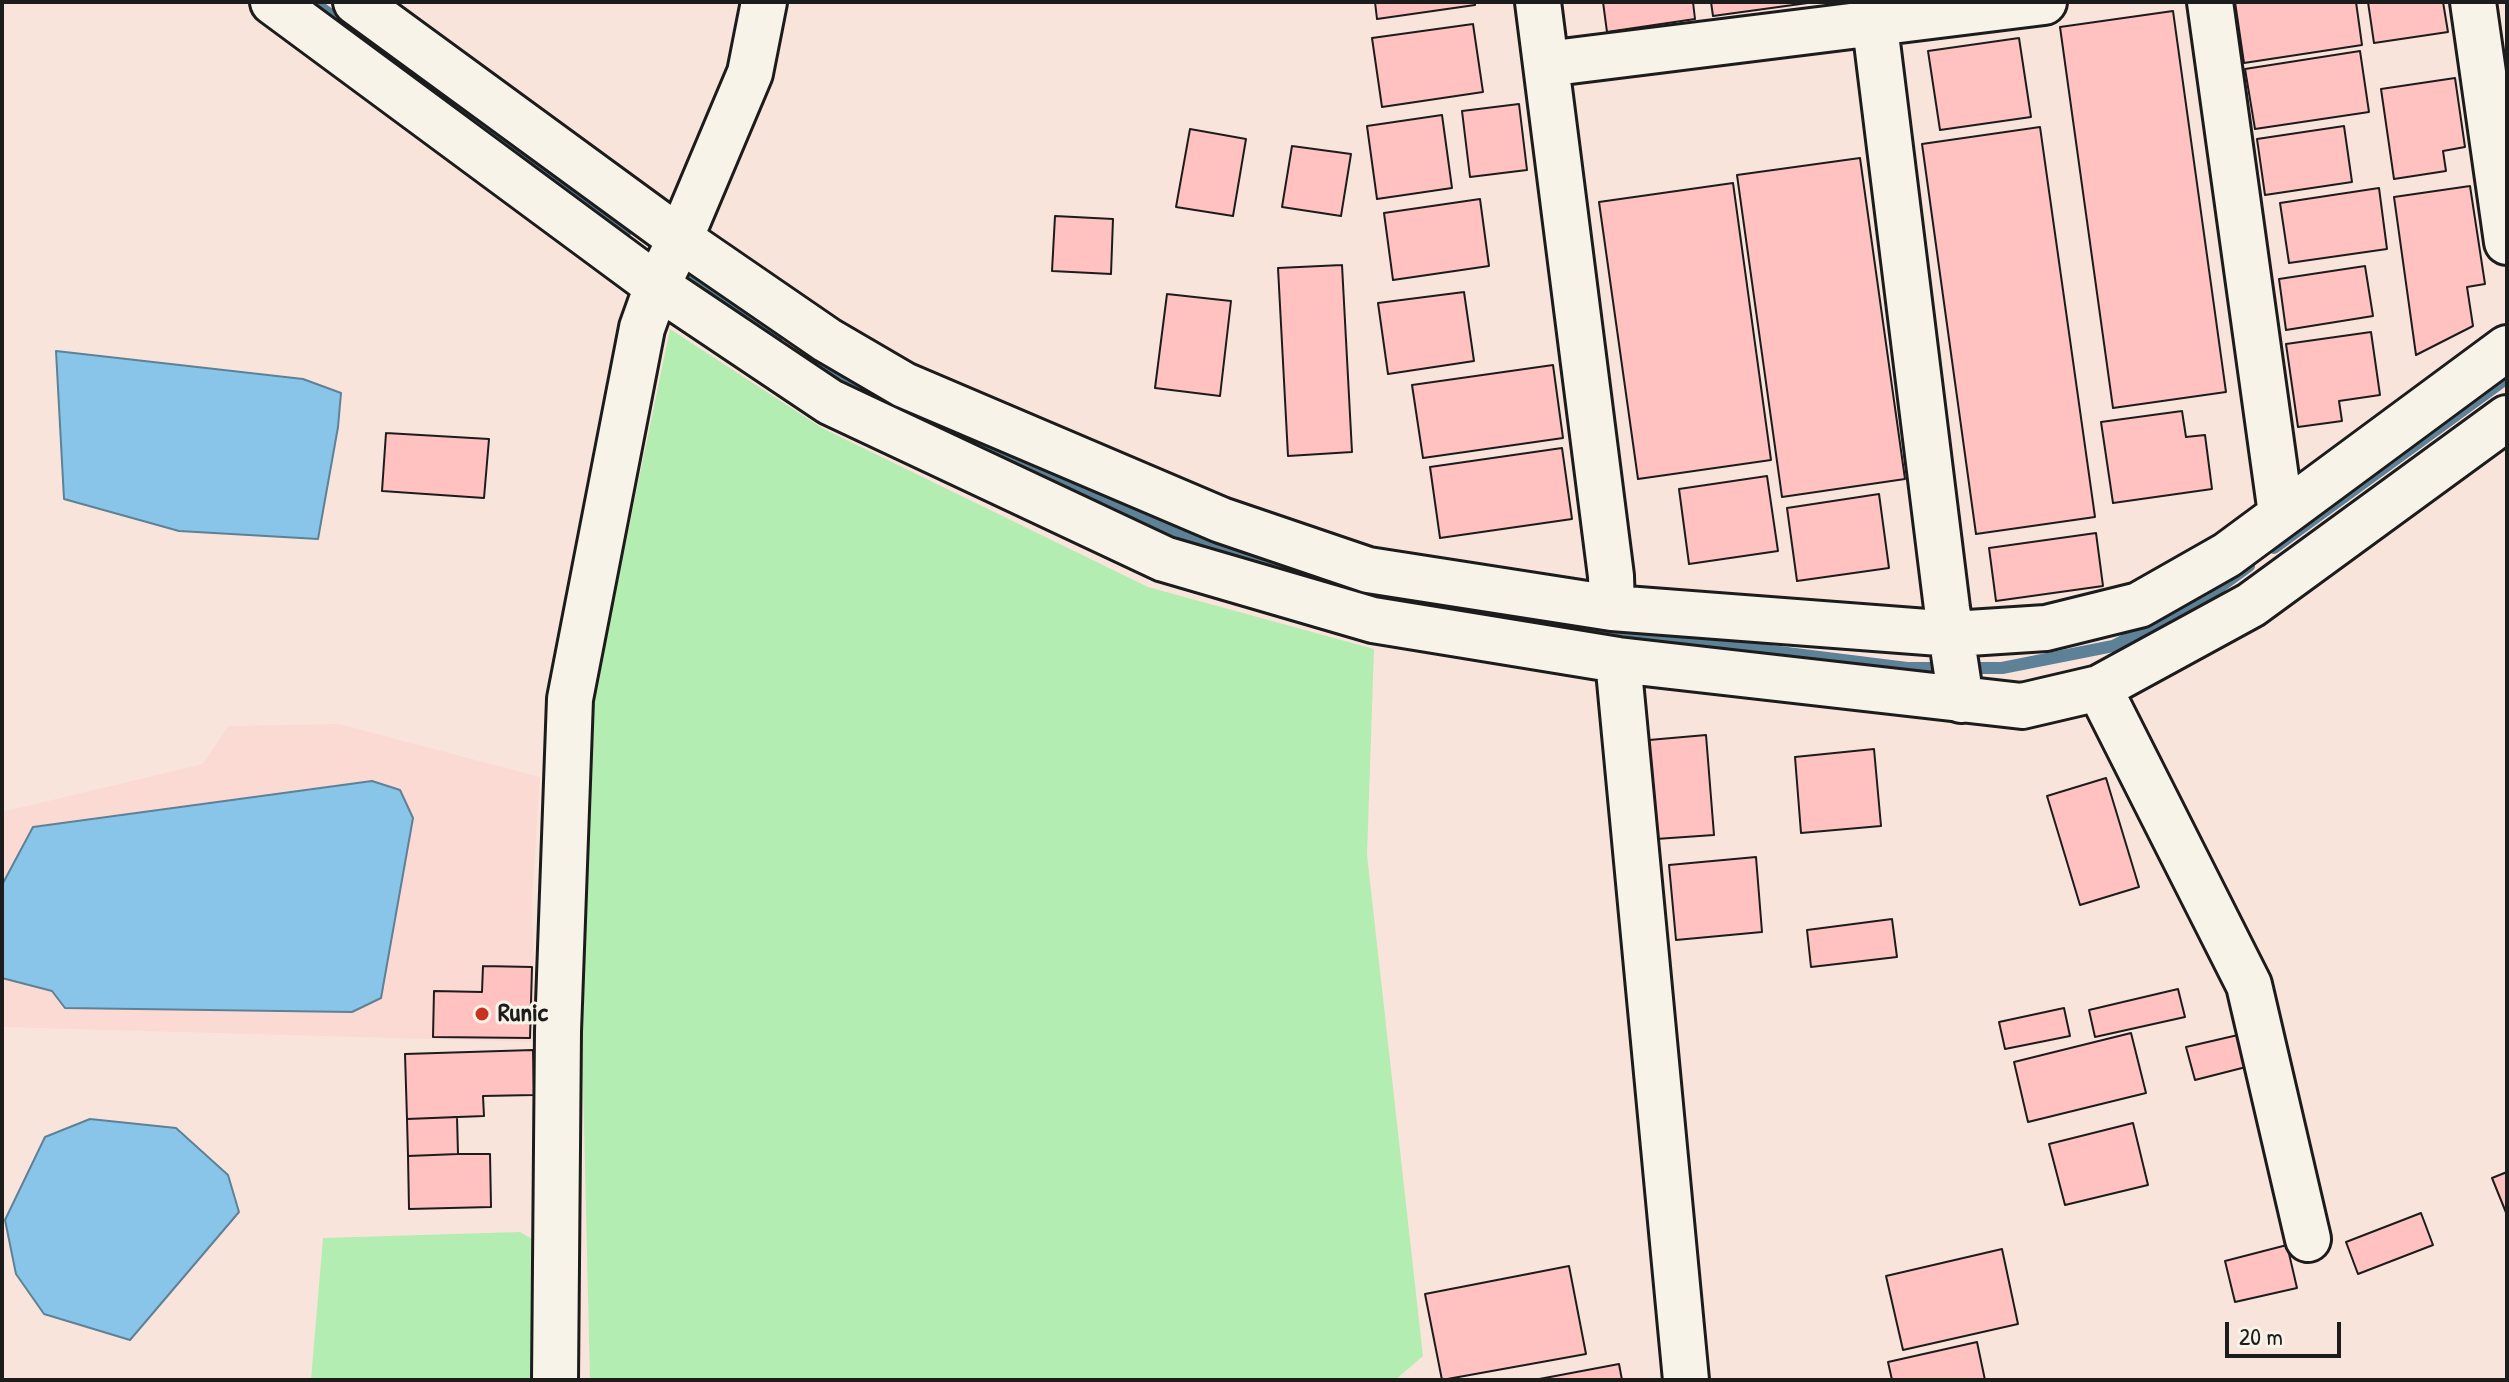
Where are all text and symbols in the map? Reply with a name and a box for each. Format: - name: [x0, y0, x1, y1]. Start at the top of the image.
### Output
- place label: Runic: [498, 998, 548, 1030]
- marker: Runic: [473, 1005, 491, 1023]
- scale bar: [2229, 1306, 2345, 1356]
- text: 20 m: [2239, 1320, 2283, 1352]

